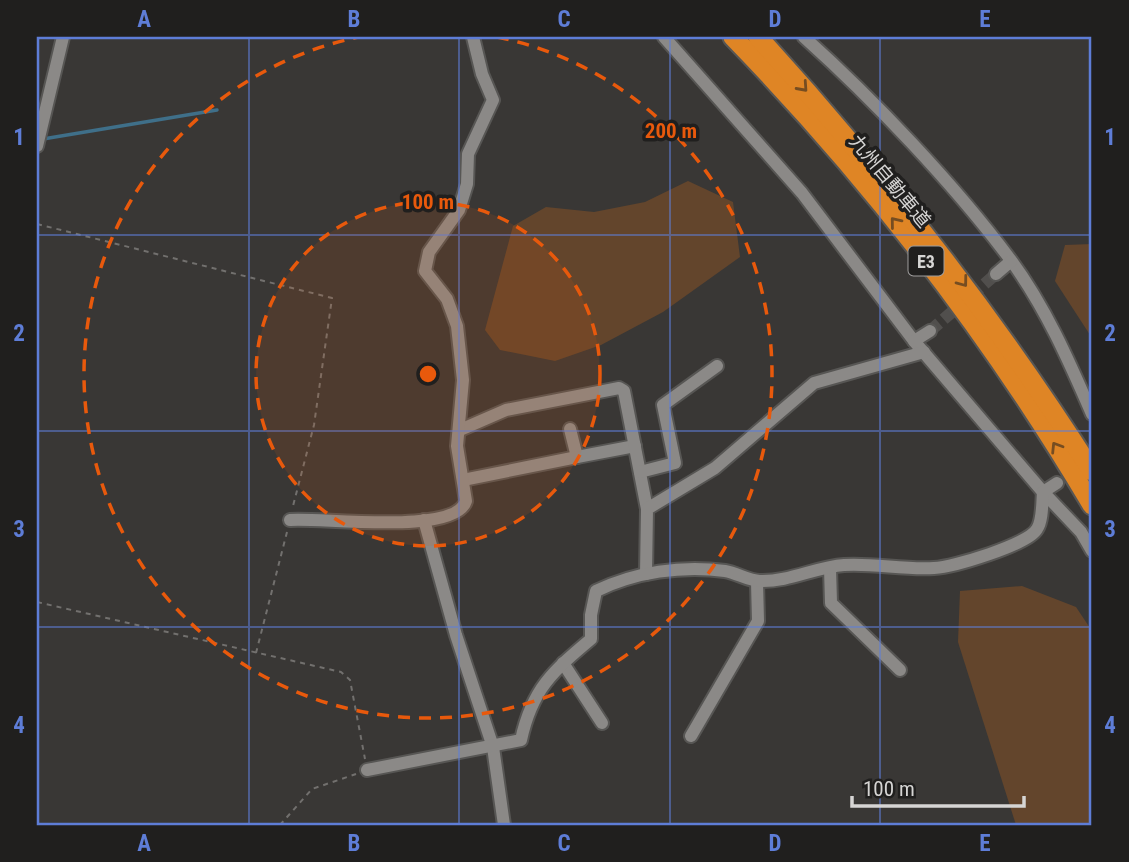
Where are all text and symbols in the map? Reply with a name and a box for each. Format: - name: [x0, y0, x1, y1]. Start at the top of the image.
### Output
- text: A: [137, 6, 151, 33]
- text: B: [348, 6, 360, 33]
- text: C: [557, 6, 571, 33]
- text: D: [769, 6, 782, 33]
- text: E: [979, 6, 991, 33]
- one-way arrow: [795, 79, 808, 92]
- text: 200 m: [645, 119, 697, 143]
- text: 1: [13, 124, 25, 151]
- text: 1: [1104, 124, 1116, 151]
- street label: 九州自動車道: [845, 130, 935, 232]
- text: 100 m: [402, 190, 454, 214]
- one-way arrow: [891, 218, 904, 230]
- road number: E3: [908, 246, 944, 276]
- one-way arrow: [955, 274, 968, 287]
- text: 2: [13, 320, 25, 347]
- text: 2: [1104, 320, 1116, 347]
- centre of rings: [416, 362, 440, 386]
- one-way arrow: [1052, 441, 1065, 454]
- text: 3: [13, 516, 25, 543]
- text: 3: [1104, 516, 1116, 543]
- text: 4: [13, 712, 25, 739]
- text: 4: [1104, 712, 1116, 739]
- scale bar: [852, 764, 1024, 808]
- text: 100 m: [863, 777, 915, 801]
- text: A: [137, 830, 151, 857]
- text: B: [348, 830, 360, 857]
- text: C: [557, 830, 571, 857]
- text: D: [769, 830, 782, 857]
- text: E: [979, 830, 991, 857]

